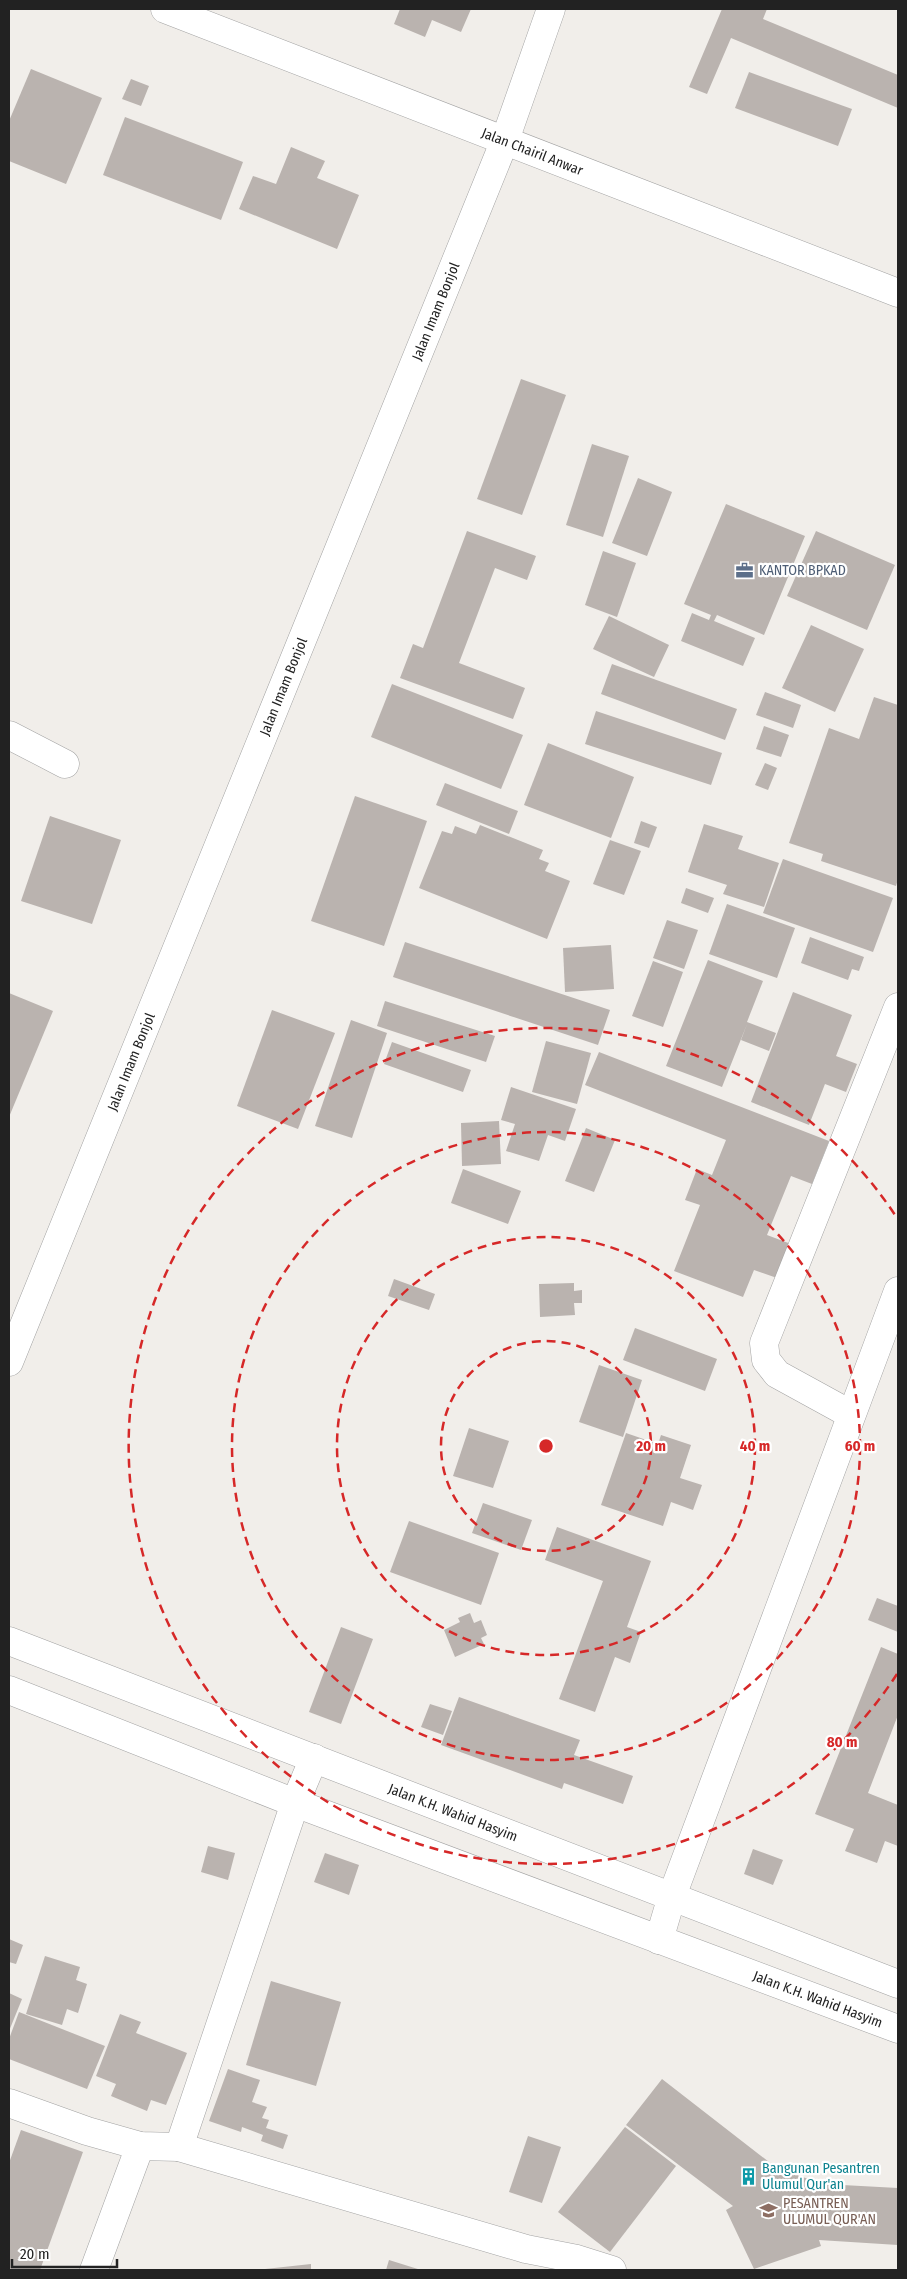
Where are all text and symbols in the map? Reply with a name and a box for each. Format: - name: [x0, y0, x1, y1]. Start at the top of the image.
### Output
- street label: Jalan Chairil Anwar: [479, 124, 586, 179]
- street label: Jalan Imam Bonjol: [408, 260, 464, 363]
- office icon: KANTOR BPKAD: [735, 560, 755, 580]
- place label: KANTOR BPKAD: [759, 562, 846, 579]
- street label: Jalan Imam Bonjol: [256, 635, 311, 738]
- street label: Jalan Imam Bonjol: [104, 1010, 159, 1113]
- centre of rings: [537, 1437, 555, 1455]
- text: 20 m: [635, 1437, 666, 1455]
- text: 40 m: [740, 1437, 770, 1455]
- text: 60 m: [845, 1437, 875, 1455]
- text: 80 m: [827, 1733, 857, 1751]
- street label: Jalan K.H. Wahid Hasyim: [386, 1780, 520, 1845]
- street label: Jalan K.H. Wahid Hasyim: [751, 1967, 885, 2032]
- place label: Bangunan Pesantren Ulumul Qur'an: [762, 2160, 880, 2193]
- building icon: Bangunan Pesantren Ulumul Qur'an: [738, 2166, 758, 2186]
- place label: PESANTREN ULUMUL QUR'AN: [783, 2195, 876, 2228]
- school or university icon: PESANTREN ULUMUL QUR'AN: [759, 2201, 779, 2221]
- scale bar: [12, 2236, 118, 2268]
- text: 20 m: [20, 2245, 50, 2263]

